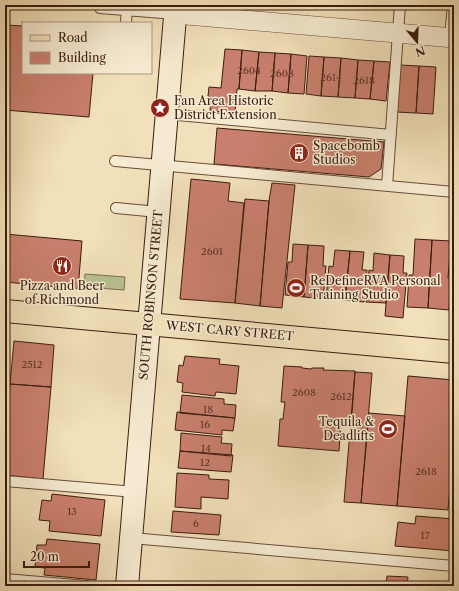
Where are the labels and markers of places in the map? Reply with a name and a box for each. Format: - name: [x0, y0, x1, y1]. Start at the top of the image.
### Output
- place label: Fan Area Historic District Extension: [174, 93, 277, 122]
- place icon: Fan Area Historic District Extension: [149, 97, 171, 119]
- place label: Spacebomb Studios: [313, 138, 380, 167]
- building icon: Spacebomb Studios: [288, 142, 310, 164]
- restaurant icon: Pizza and Beer of Richmond: [51, 255, 73, 277]
- place label: ReDefineRVA Personal Training Studio: [310, 273, 441, 302]
- sports icon: ReDefineRVA Personal Training Studio: [285, 277, 307, 299]
- place label: Pizza and Beer of Richmond: [20, 278, 104, 307]
- place label: Tequila & Deadlifts: [319, 414, 374, 443]
- sports icon: Tequila & Deadlifts: [377, 418, 399, 440]

